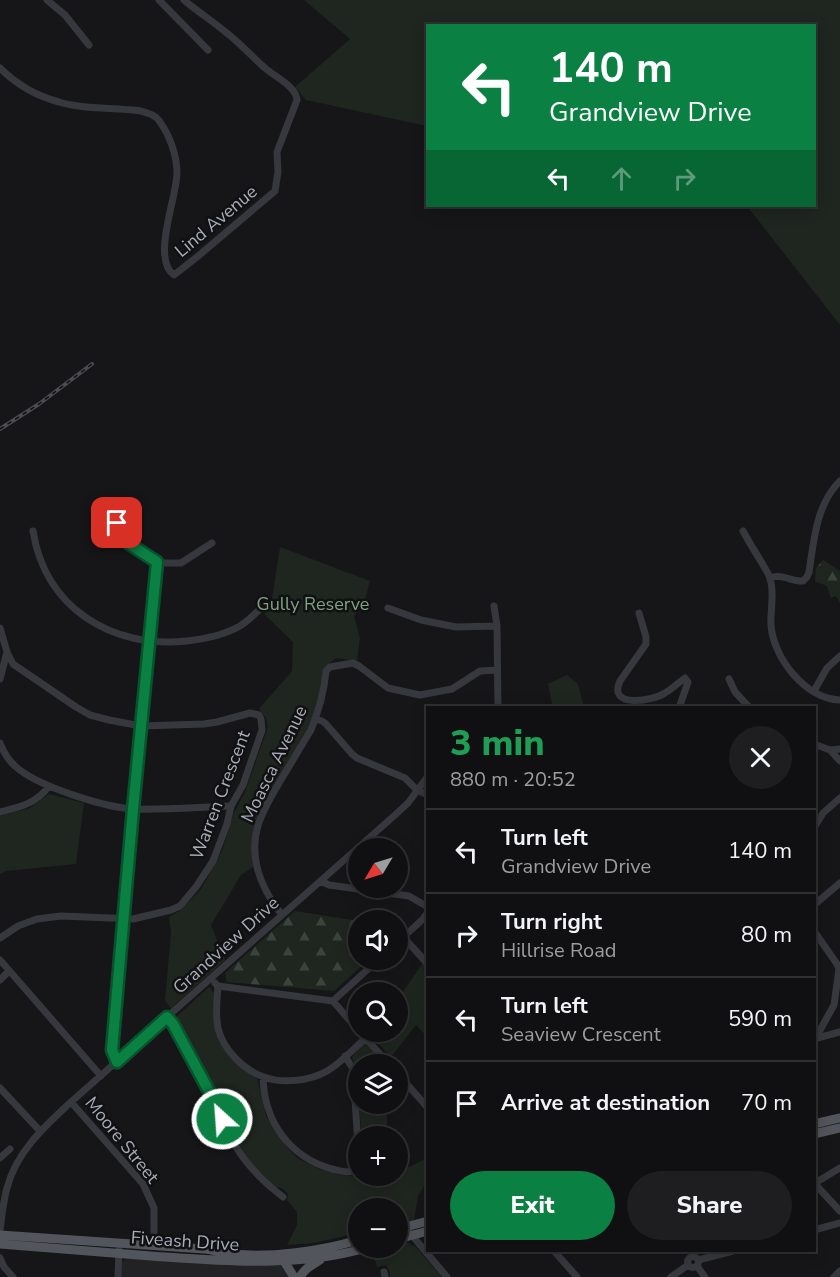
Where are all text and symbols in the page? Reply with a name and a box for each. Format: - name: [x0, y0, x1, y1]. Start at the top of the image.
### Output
- text: 140 m: [549, 40, 673, 97]
- icon: left: [450, 48, 528, 126]
- text: Grandview Drive: [549, 94, 752, 131]
- icon: left: [542, 162, 575, 195]
- icon: ahead: [605, 162, 638, 195]
- icon: right: [668, 162, 701, 195]
- street label: Lind Avenue: [170, 179, 262, 263]
- pin: [91, 497, 142, 548]
- icon: arrive: [100, 506, 133, 539]
- park label: Gully Reserve: [257, 592, 369, 616]
- street label: Moasca Avenue: [235, 702, 313, 826]
- text: 3 min: [450, 719, 545, 768]
- street label: Warren Crescent: [184, 726, 256, 863]
- button: close: [729, 726, 792, 789]
- text: 880 m · 20:52: [450, 766, 576, 793]
- text: Turn left: [501, 823, 588, 853]
- icon: left: [450, 835, 483, 868]
- text: 140 m: [728, 836, 792, 866]
- north arrow: [348, 838, 408, 898]
- map controls: [348, 838, 408, 1258]
- text: Grandview Drive: [501, 853, 651, 880]
- street label: Grandview Drive: [168, 891, 284, 999]
- text: Turn right: [501, 907, 602, 937]
- button: sound: [348, 910, 408, 970]
- icon: right: [450, 919, 483, 952]
- text: 80 m: [741, 920, 792, 950]
- text: Hillrise Road: [501, 937, 616, 964]
- button: search: [348, 982, 408, 1042]
- text: Turn left: [501, 991, 588, 1021]
- icon: left: [450, 1003, 483, 1036]
- text: 590 m: [728, 1004, 792, 1034]
- text: Seaview Crescent: [501, 1021, 661, 1048]
- button: layers: [348, 1054, 408, 1114]
- position arrow: [190, 1087, 254, 1151]
- icon: arrive: [450, 1087, 483, 1120]
- text: Arrive at destination: [501, 1088, 710, 1118]
- text: 70 m: [741, 1088, 792, 1118]
- street label: Moore Street: [80, 1092, 165, 1189]
- button: +: [348, 1126, 408, 1186]
- button: Exit: [450, 1171, 615, 1240]
- button: Share: [627, 1171, 792, 1240]
- button: −: [348, 1198, 408, 1258]
- street label: Fiveash Drive: [130, 1225, 240, 1257]

